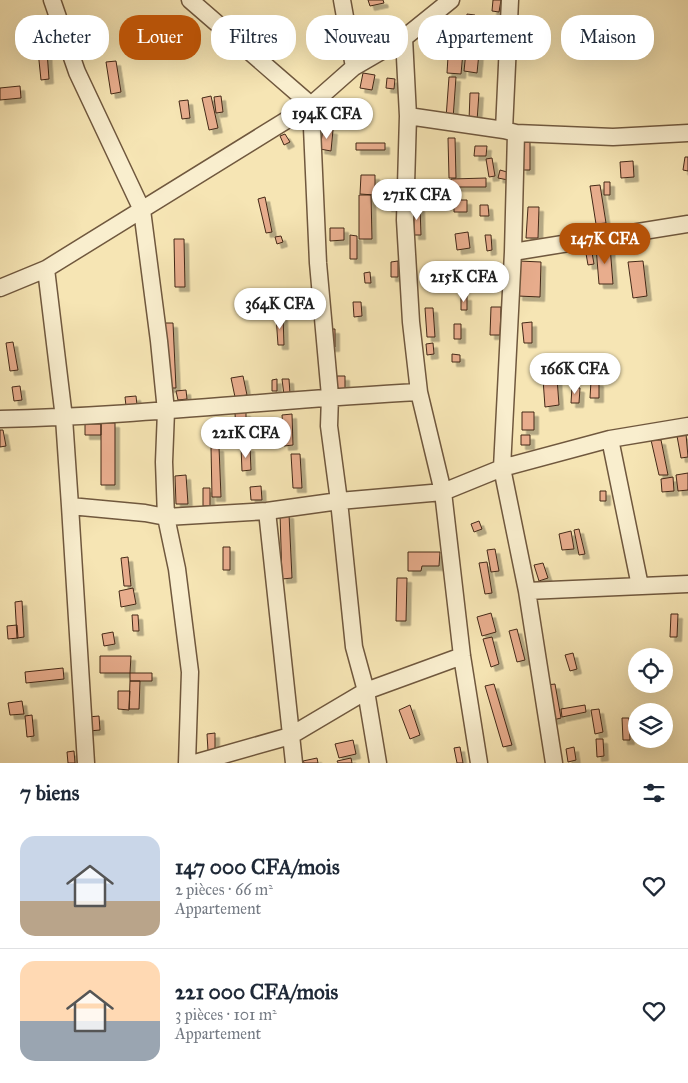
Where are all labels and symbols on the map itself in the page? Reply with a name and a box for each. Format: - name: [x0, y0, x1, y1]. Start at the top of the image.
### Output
- pin: 194K CFA: [275, 98, 379, 140]
- pin: 271K CFA: [365, 178, 469, 221]
- pin: 147K CFA: [553, 222, 657, 265]
- pin: 215K CFA: [412, 260, 516, 303]
- pin: 364K CFA: [228, 288, 332, 330]
- pin: 166K CFA: [523, 352, 627, 395]
- pin: 221K CFA: [194, 416, 298, 459]

